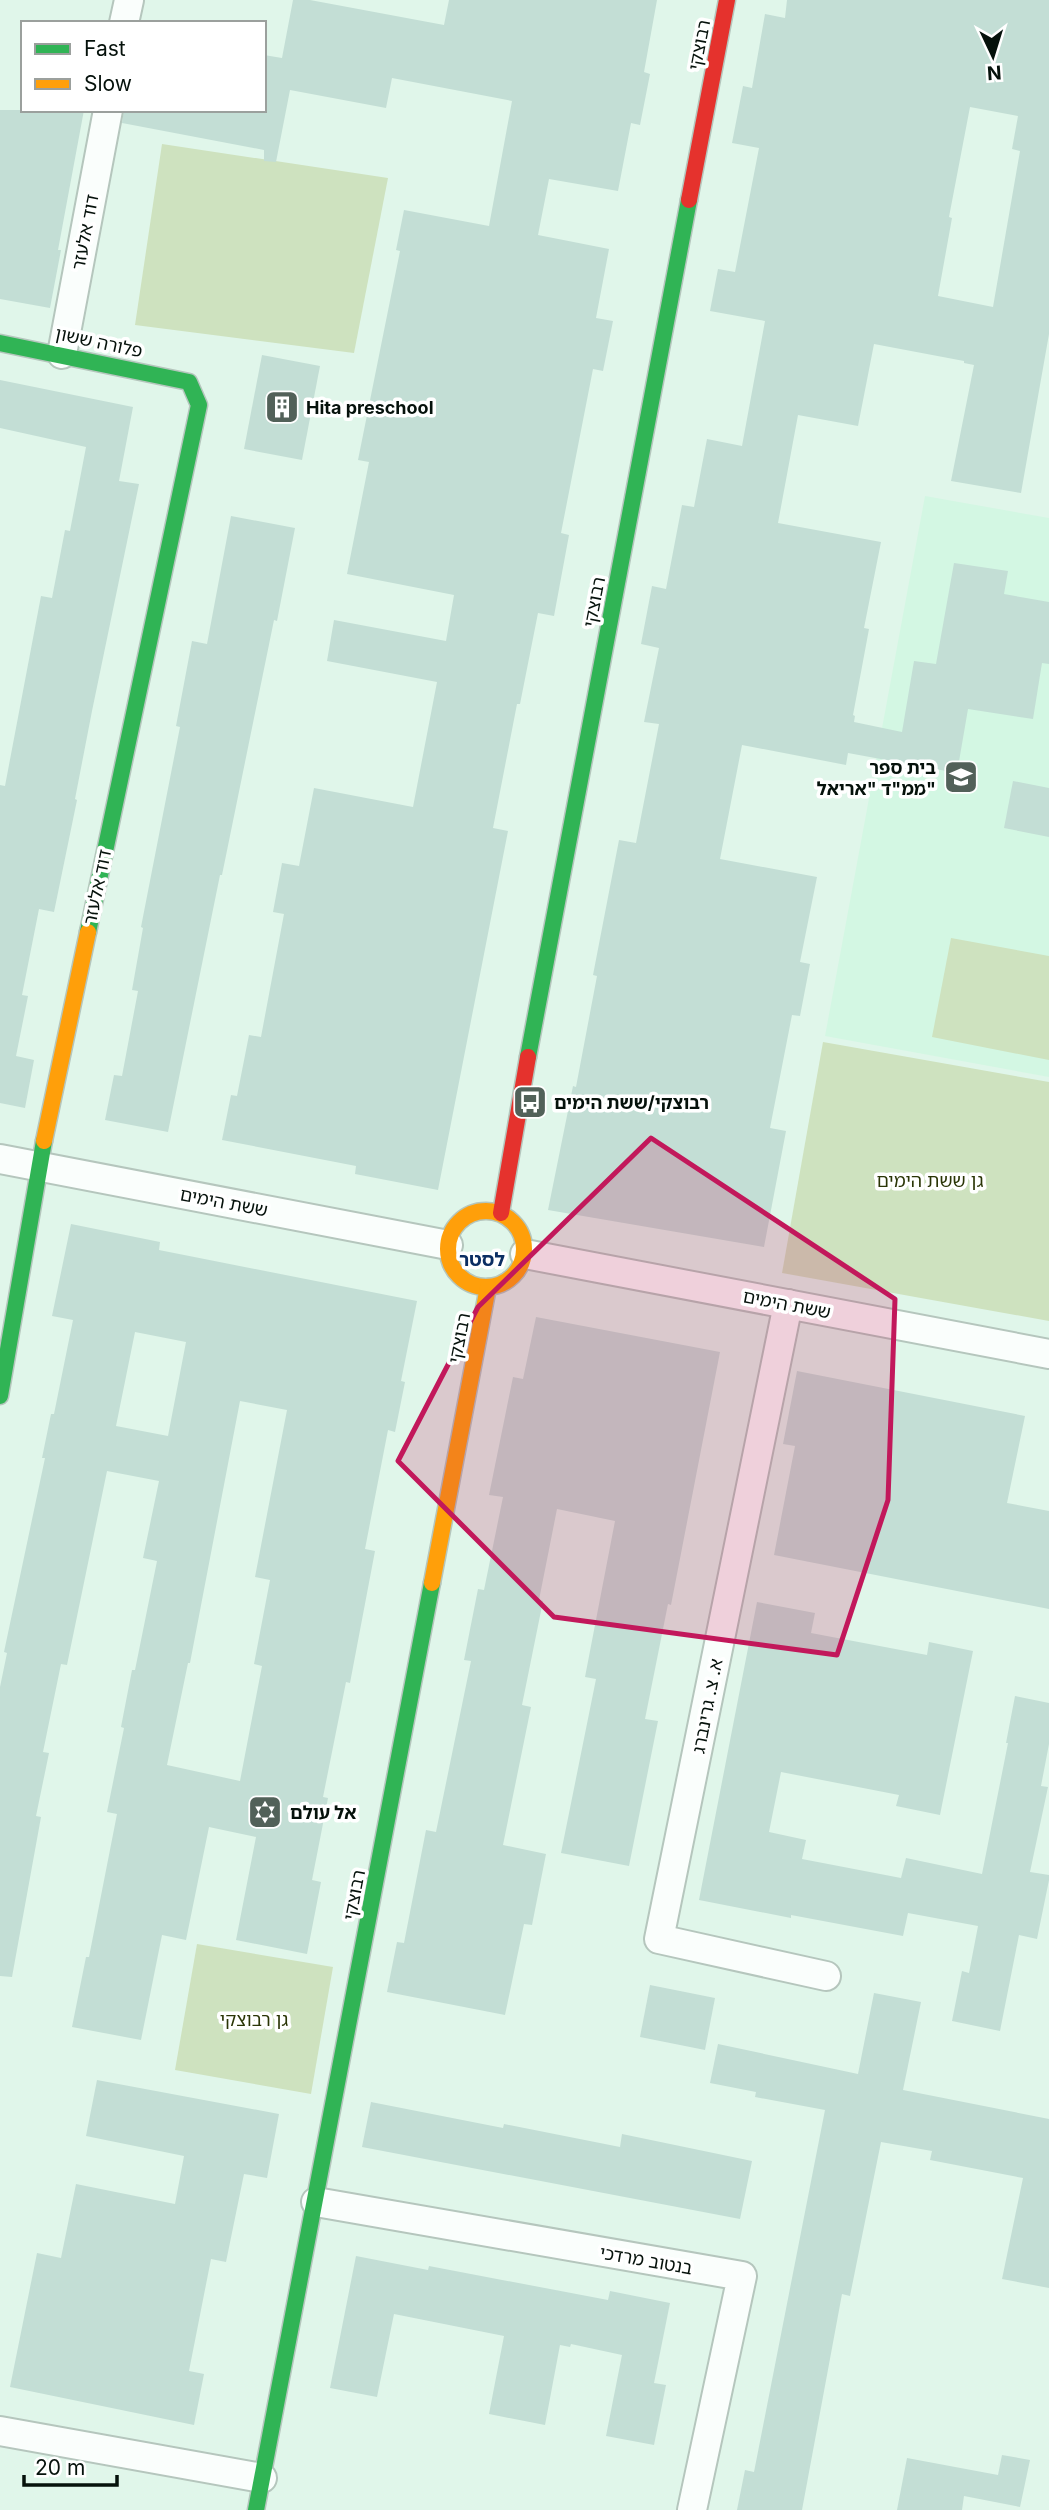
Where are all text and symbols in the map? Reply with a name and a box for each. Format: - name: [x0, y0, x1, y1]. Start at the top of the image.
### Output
- street label: רבוצקי: [684, 18, 714, 72]
- legend: [21, 21, 266, 112]
- north arrow: [958, 21, 1028, 91]
- text: Fast: [84, 36, 126, 61]
- text: N: [986, 60, 1002, 84]
- text: Slow: [84, 71, 132, 96]
- street label: דוד אלעזר: [67, 192, 103, 272]
- street label: פלורה ששון: [53, 323, 145, 361]
- building icon: Hita preschool: [263, 388, 301, 426]
- place label: Hita preschool: [306, 397, 434, 418]
- street label: רבוצקי: [579, 575, 609, 629]
- place label: בית ספר ממ"ד "אריאל": [817, 757, 936, 799]
- school or university icon: בית ספר ממ"ד "אריאל": [942, 758, 980, 796]
- street label: דוד אלעזר: [79, 847, 115, 927]
- bus stop icon: רבוצקי/ששת הימים: [511, 1083, 549, 1121]
- place label: רבוצקי/ששת הימים: [554, 1092, 709, 1113]
- park label: גן ששת הימים: [877, 1170, 984, 1191]
- street label: ששת הימים: [178, 1183, 270, 1221]
- district label: לסטר: [459, 1248, 505, 1271]
- street label: ששת הימים: [741, 1285, 833, 1323]
- street label: רבוצקי: [444, 1311, 474, 1365]
- street label: א. צ. גרינברג: [688, 1657, 726, 1755]
- synagogue icon: אל עולם: [246, 1793, 284, 1831]
- place label: אל עולם: [290, 1802, 356, 1823]
- street label: רבוצקי: [339, 1868, 369, 1922]
- park label: גן רבוצקי: [220, 2009, 289, 2030]
- street label: בנטוב מרדכי: [598, 2242, 694, 2278]
- scale bar: [24, 2444, 117, 2488]
- text: 20 m: [35, 2455, 85, 2480]

